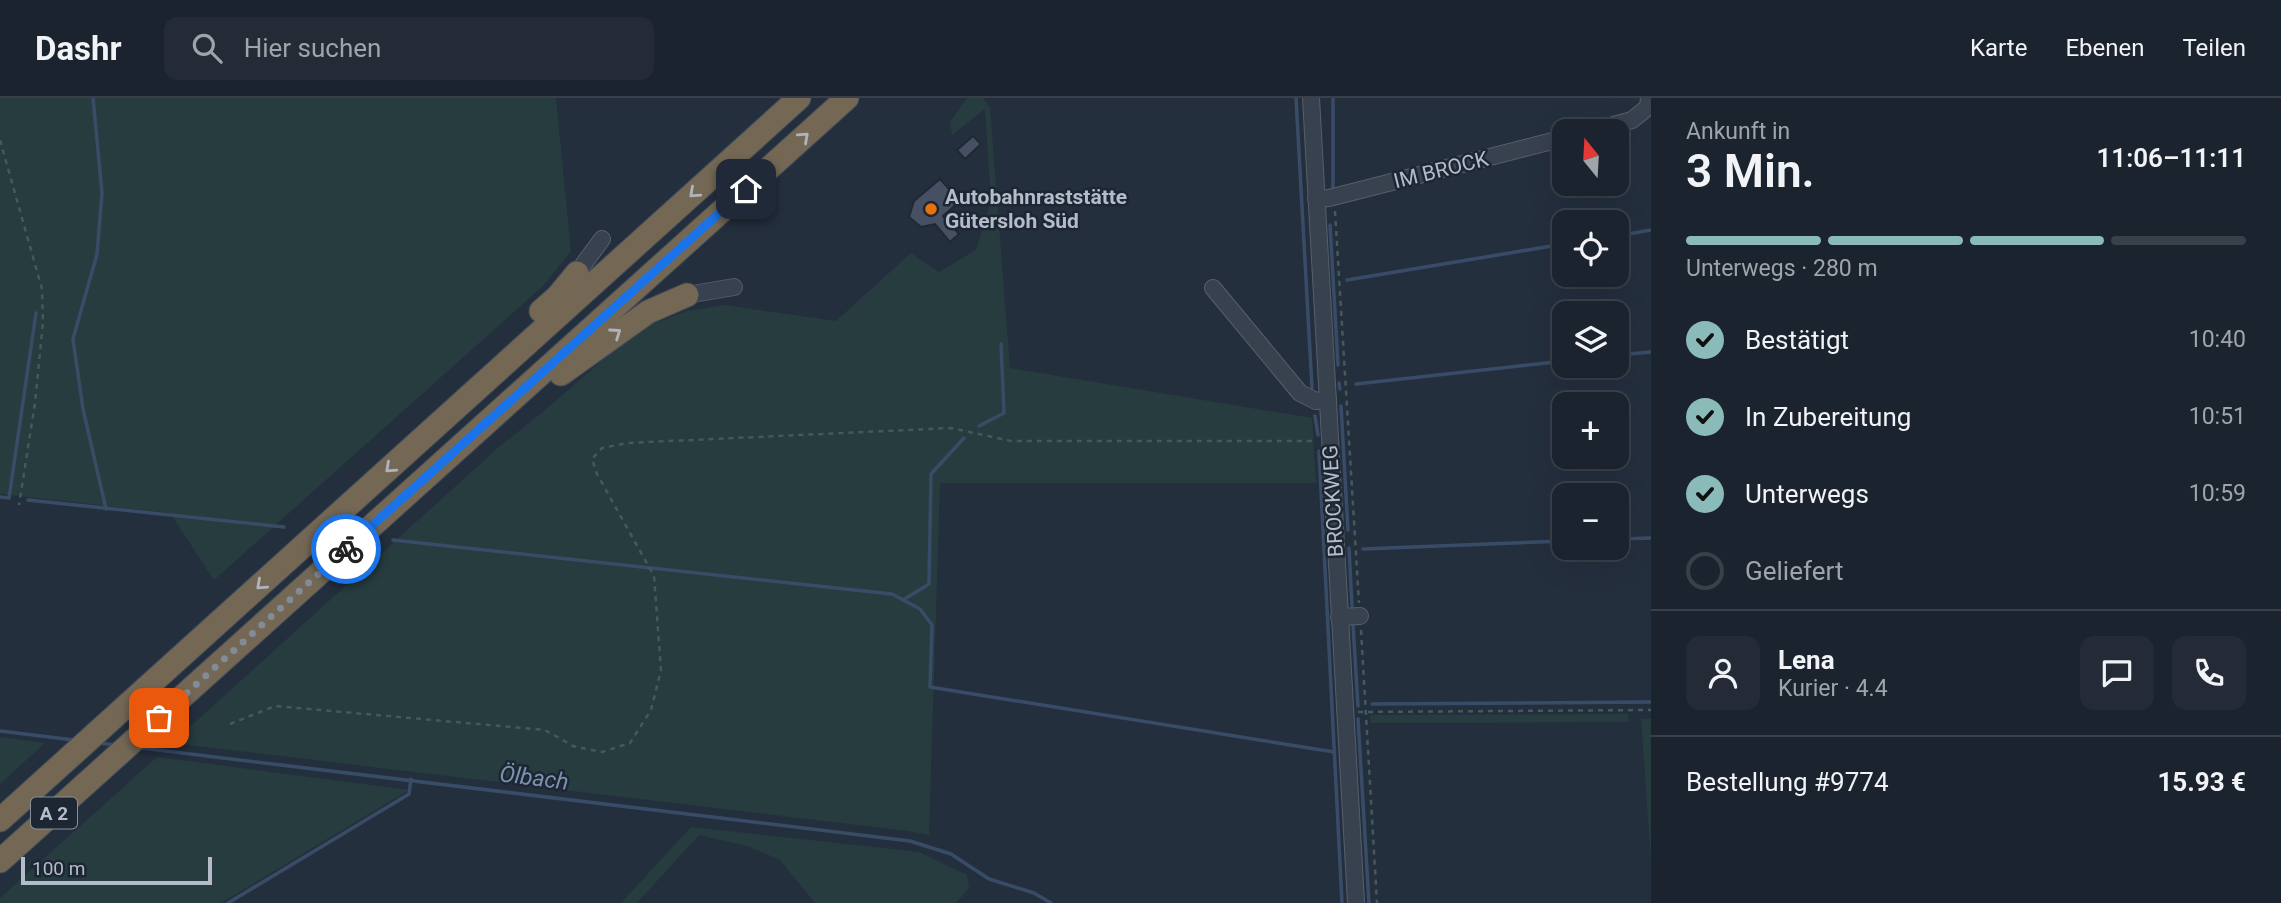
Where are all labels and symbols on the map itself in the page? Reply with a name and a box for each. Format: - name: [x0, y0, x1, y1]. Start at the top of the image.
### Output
- north arrow: [1552, 119, 1629, 196]
- one-way arrow: [796, 133, 809, 145]
- street label: IM BROCK: [1391, 146, 1492, 193]
- pin: [716, 159, 776, 219]
- one-way arrow: [689, 185, 702, 197]
- place label: Autobahnraststätte Gütersloh Süd: [945, 185, 1127, 233]
- marker: Autobahnraststätte Gütersloh Süd: [923, 201, 939, 217]
- one-way arrow: [608, 329, 621, 341]
- street label: BROCKWEG: [1318, 444, 1348, 558]
- one-way arrow: [385, 460, 398, 472]
- courier: [311, 514, 381, 584]
- one-way arrow: [256, 576, 269, 589]
- pin: [129, 688, 189, 748]
- water label: Ölbach: [498, 759, 570, 796]
- road number: A 2: [31, 798, 77, 828]
- scale bar: [21, 854, 212, 886]

